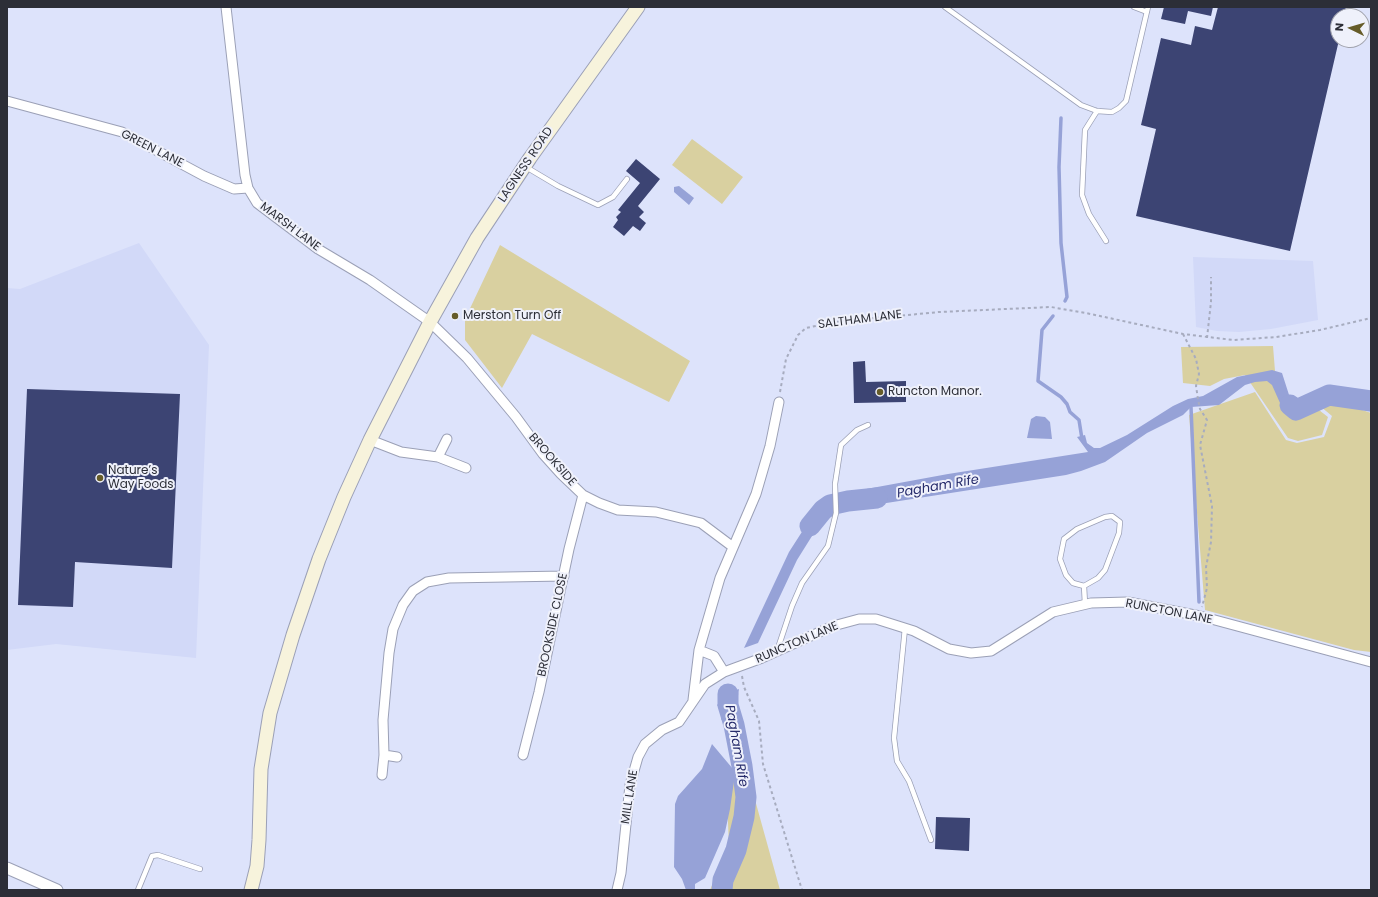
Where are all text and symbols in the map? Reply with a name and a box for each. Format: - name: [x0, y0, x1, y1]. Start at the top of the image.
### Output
- north arrow: [1330, 8, 1370, 48]
- text: N: [1331, 22, 1347, 32]
- street label: LAGNESS ROAD: [495, 125, 557, 205]
- street label: GREEN LANE: [118, 127, 186, 171]
- street label: MARSH LANE: [257, 200, 323, 254]
- street label: SALTHAM LANE: [817, 308, 903, 332]
- place label: Merston Turn Off: [463, 309, 561, 323]
- marker: Merston Turn Off: [450, 311, 460, 321]
- place label: Runcton Manor.: [888, 385, 982, 399]
- marker: Runcton Manor.: [875, 387, 885, 397]
- street label: BROOKSIDE: [525, 431, 579, 489]
- place label: Nature’s Way Foods: [108, 464, 174, 492]
- water label: Pagham Rife: [896, 472, 980, 502]
- marker: Nature’s Way Foods: [95, 473, 105, 483]
- street label: BROOKSIDE CLOSE: [535, 572, 571, 678]
- street label: RUNCTON LANE: [1124, 596, 1214, 628]
- street label: RUNCTON LANE: [753, 619, 841, 667]
- water label: Pagham Rife: [721, 704, 751, 788]
- street label: MILL LANE: [619, 769, 641, 825]

